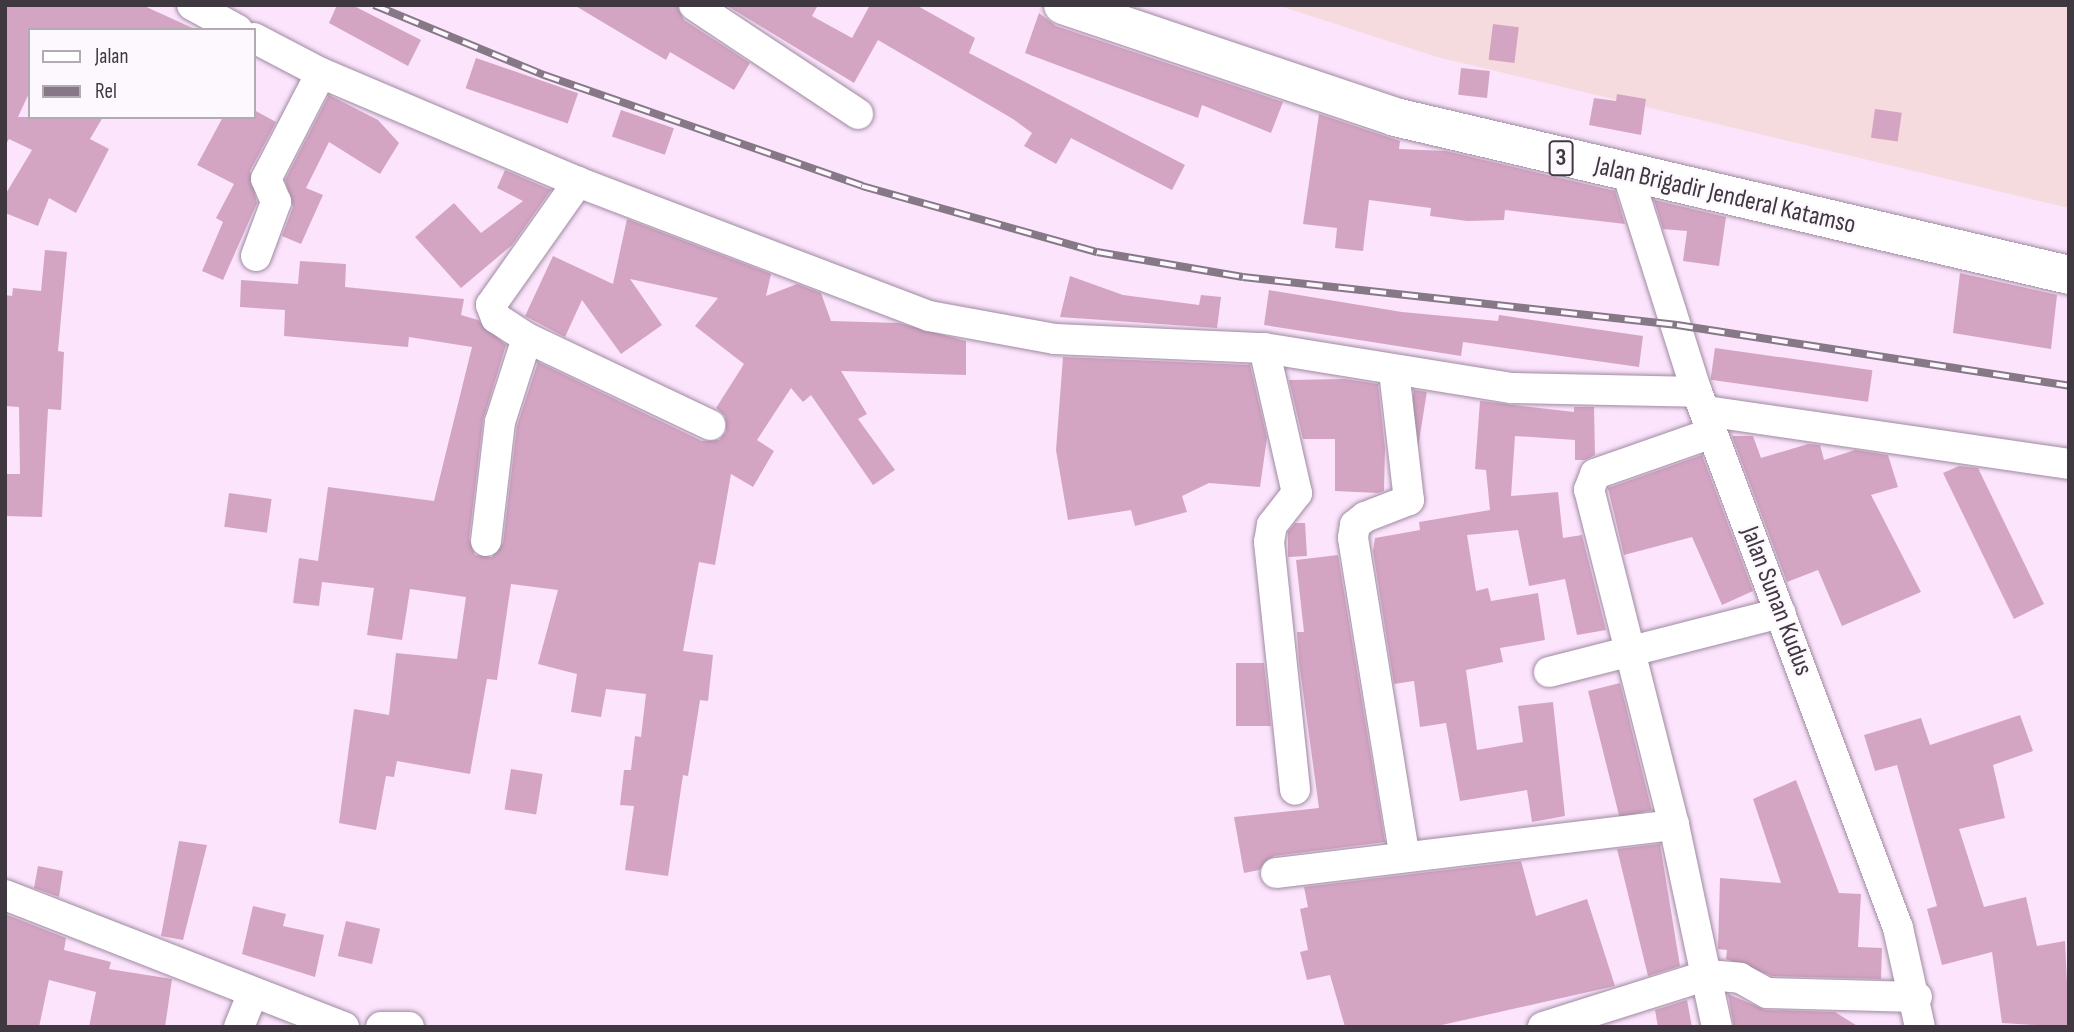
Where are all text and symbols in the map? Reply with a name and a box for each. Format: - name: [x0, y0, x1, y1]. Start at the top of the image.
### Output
- legend: [28, 28, 256, 119]
- text: Jalan: [95, 44, 128, 69]
- text: Rel: [95, 79, 117, 104]
- road number: 3: [1547, 138, 1575, 178]
- street label: Jalan Brigadir Jenderal Katamso: [1591, 151, 1859, 241]
- street label: Jalan Sunan Kudus: [1733, 522, 1819, 680]

